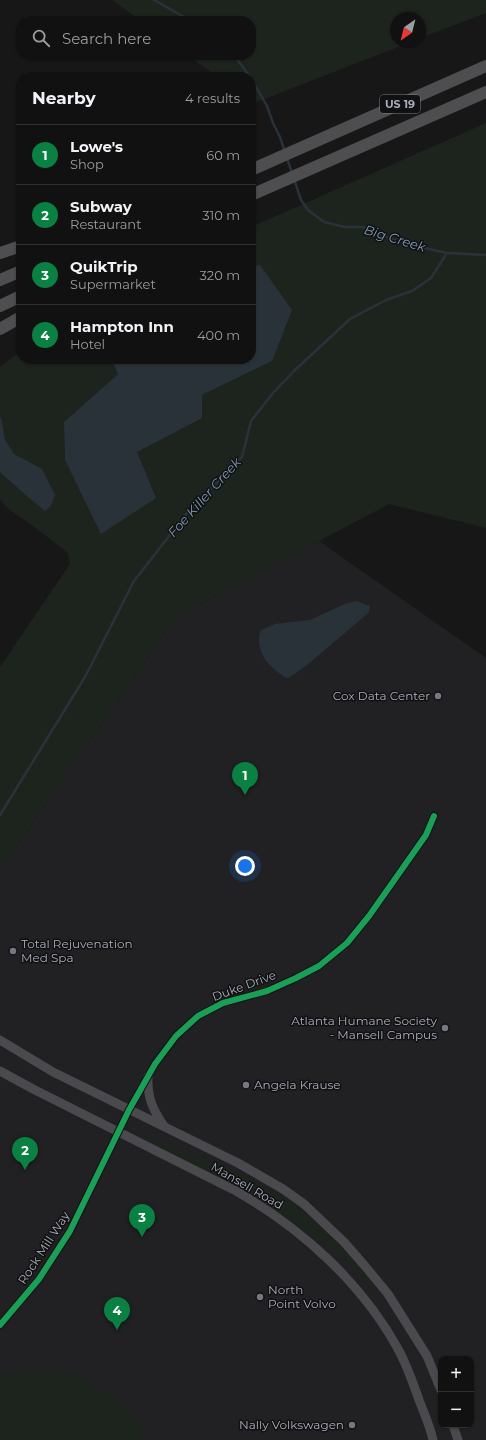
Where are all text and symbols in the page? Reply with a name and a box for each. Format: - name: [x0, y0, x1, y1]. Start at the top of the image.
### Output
- north arrow: [390, 12, 426, 48]
- search box: [16, 16, 256, 60]
- icon: search: [30, 27, 52, 49]
- text: Search here: [62, 29, 151, 48]
- text: Nearby: [32, 88, 96, 108]
- text: 4 results: [185, 90, 240, 106]
- road number: US 19: [380, 95, 420, 113]
- text: Lowe's: [70, 137, 123, 156]
- text: 1: [42, 147, 48, 163]
- text: 60 m: [206, 147, 240, 163]
- text: Shop: [70, 156, 104, 172]
- text: Subway: [70, 197, 132, 216]
- text: 2: [41, 207, 49, 223]
- text: 310 m: [202, 207, 240, 223]
- text: Restaurant: [70, 216, 141, 232]
- water label: Big Creek: [362, 221, 429, 255]
- text: QuikTrip: [70, 257, 138, 276]
- text: 3: [41, 267, 49, 283]
- text: 320 m: [200, 267, 240, 283]
- text: Supermarket: [70, 276, 156, 292]
- text: Hampton Inn: [70, 317, 174, 336]
- text: 4: [41, 327, 49, 343]
- text: 400 m: [197, 327, 240, 343]
- text: Hotel: [70, 336, 105, 352]
- water label: Foe Killer Creek: [164, 453, 245, 540]
- place label: Cox Data Center: [333, 688, 430, 703]
- marker: Cox Data Center: [433, 691, 443, 701]
- pin: 1: [232, 762, 258, 795]
- your location: [235, 856, 255, 876]
- place label: Total Rejuvenation Med Spa: [21, 936, 133, 965]
- marker: Total Rejuvenation Med Spa: [8, 946, 18, 956]
- street label: Duke Drive: [210, 967, 278, 1004]
- place label: Atlanta Humane Society - Mansell Campus: [291, 1013, 437, 1042]
- marker: Atlanta Humane Society - Mansell Campus: [440, 1023, 450, 1033]
- place label: Angela Krause: [254, 1077, 341, 1092]
- marker: Angela Krause: [241, 1080, 251, 1090]
- pin: 2: [12, 1137, 38, 1170]
- street label: Mansell Road: [209, 1159, 286, 1212]
- pin: 3: [129, 1204, 155, 1237]
- street label: Rock Mill Way: [15, 1208, 73, 1287]
- place label: North Point Volvo: [268, 1282, 336, 1311]
- marker: North Point Volvo: [255, 1292, 265, 1302]
- pin: 4: [104, 1297, 130, 1330]
- map controls: [438, 1356, 474, 1428]
- button: +: [438, 1356, 474, 1392]
- button: −: [438, 1392, 474, 1428]
- place label: Nally Volkswagen: [239, 1417, 344, 1432]
- marker: Nally Volkswagen: [347, 1420, 357, 1430]

